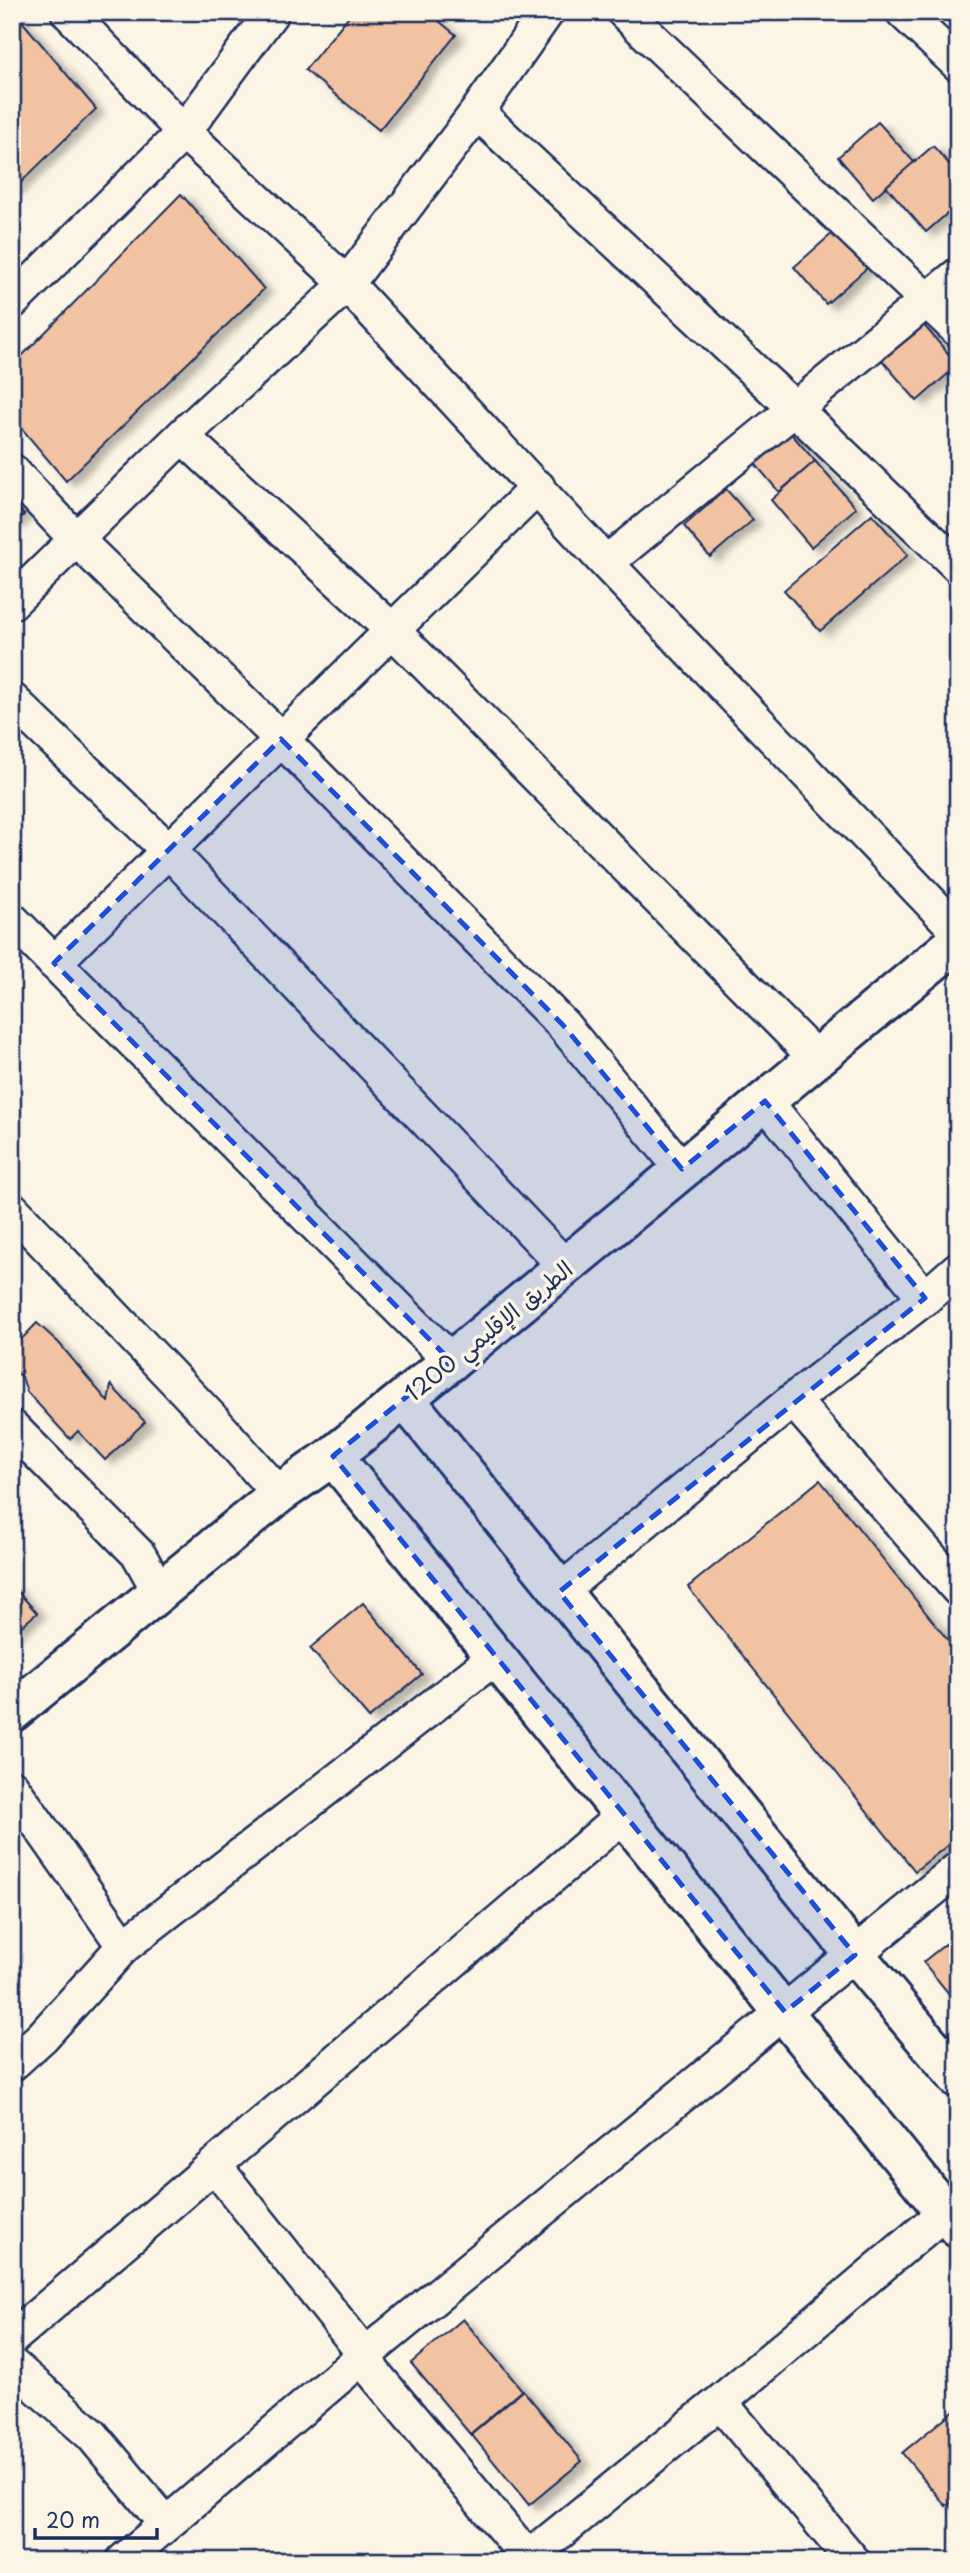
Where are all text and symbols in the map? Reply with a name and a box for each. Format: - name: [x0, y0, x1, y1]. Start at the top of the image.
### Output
- street label: الطريق الإقليمي 1200: [396, 1251, 583, 1413]
- scale bar: [35, 2496, 158, 2540]
- text: 20 m: [46, 2503, 100, 2535]

